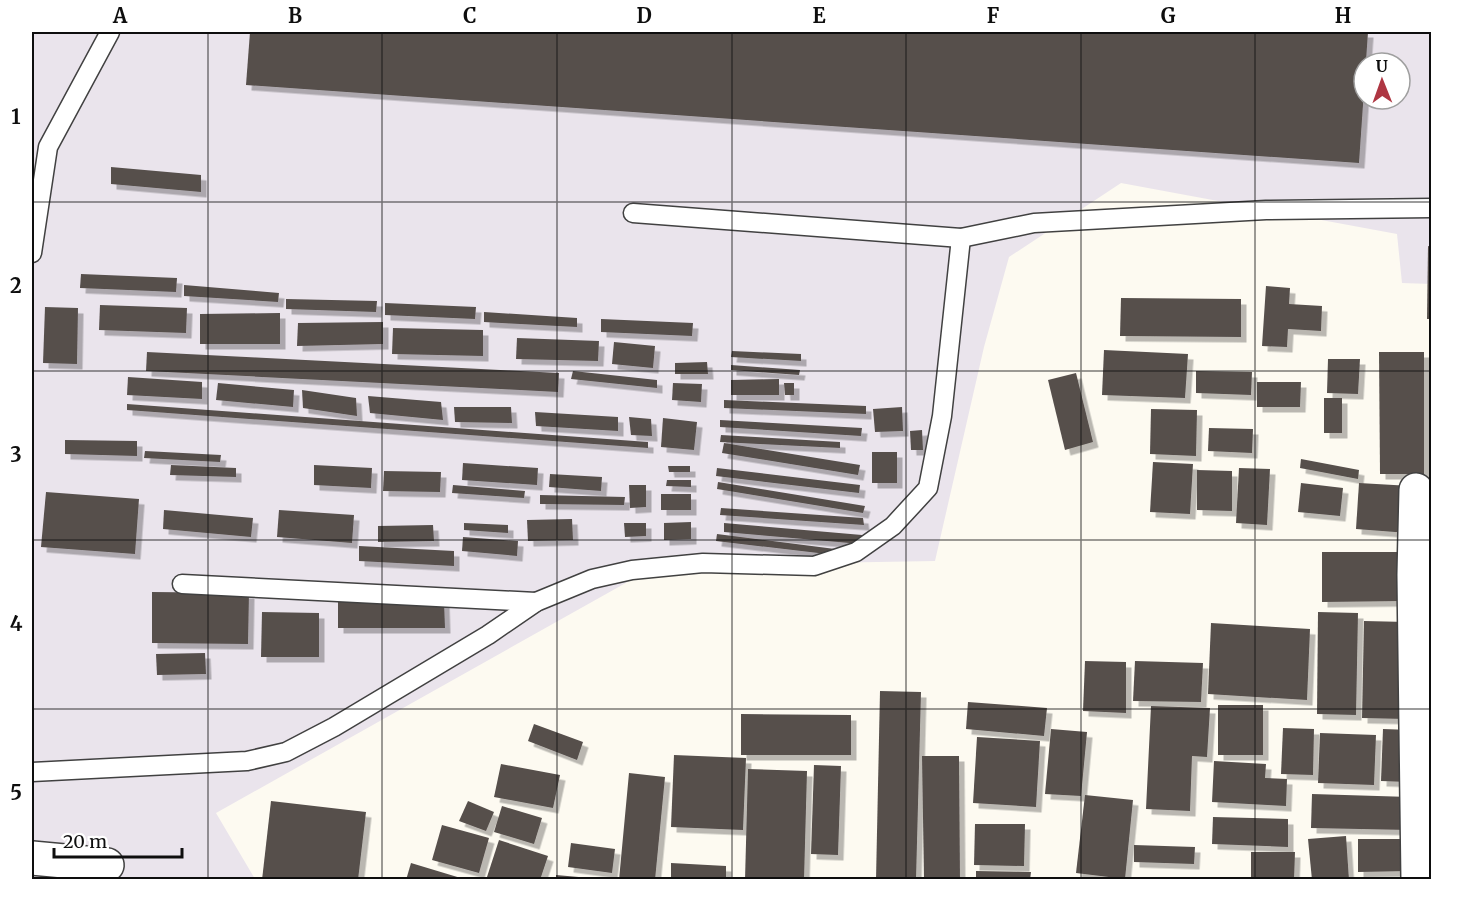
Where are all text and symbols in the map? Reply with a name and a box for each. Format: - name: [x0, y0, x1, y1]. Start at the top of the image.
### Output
- text: A: [112, 3, 128, 28]
- text: B: [288, 3, 302, 28]
- text: C: [463, 3, 477, 28]
- text: D: [636, 3, 652, 28]
- text: E: [812, 3, 826, 28]
- text: F: [987, 3, 1000, 28]
- text: G: [1161, 3, 1176, 28]
- text: H: [1335, 3, 1351, 28]
- north arrow: [1352, 51, 1412, 111]
- text: U: [1376, 56, 1388, 76]
- text: 1: [11, 104, 21, 129]
- text: 2: [10, 273, 22, 298]
- text: 3: [10, 442, 22, 467]
- text: 4: [10, 611, 23, 636]
- text: 5: [10, 780, 22, 805]
- scale bar: [54, 821, 182, 859]
- text: 20 m: [63, 830, 107, 853]

